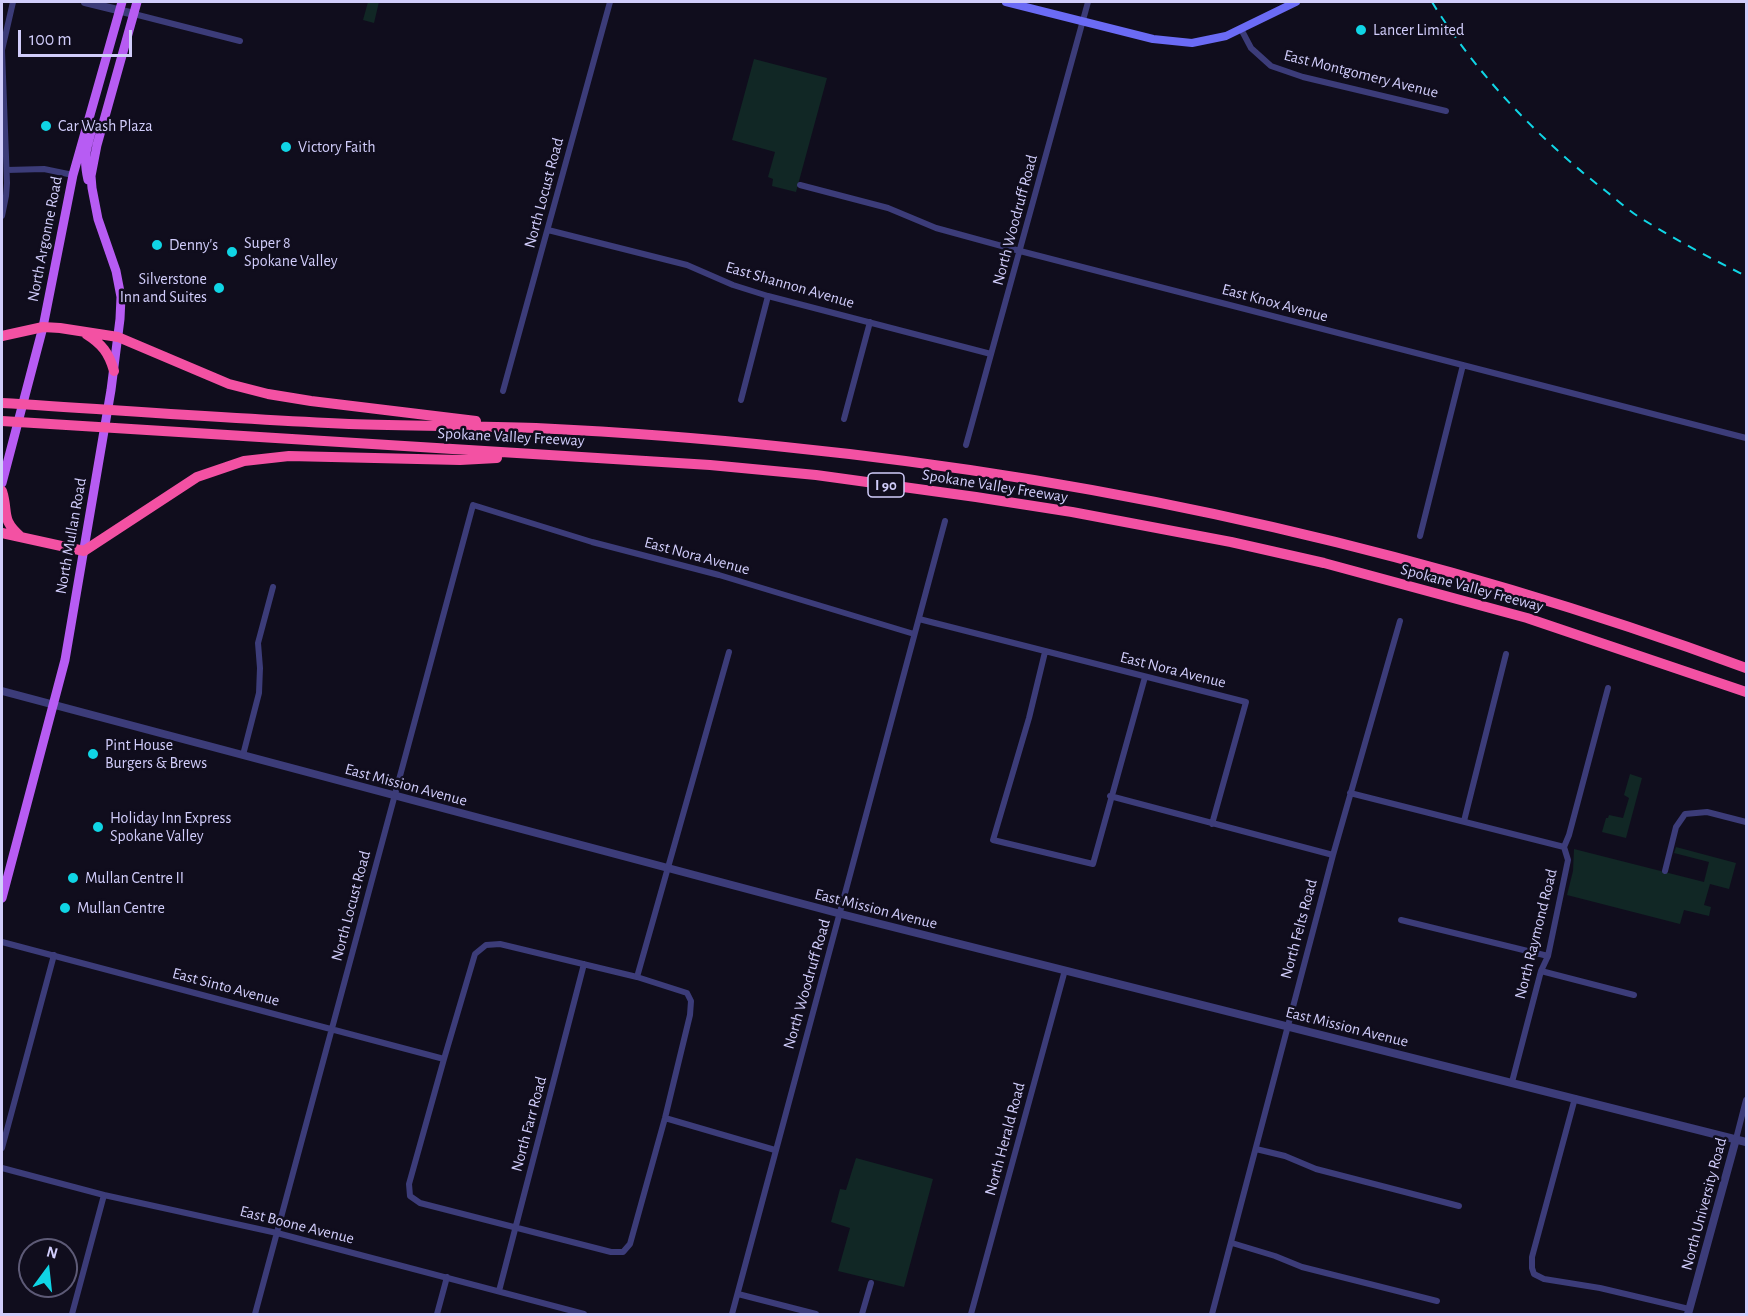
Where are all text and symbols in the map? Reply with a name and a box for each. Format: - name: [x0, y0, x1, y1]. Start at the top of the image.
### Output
- scale bar: [21, 18, 135, 56]
- place label: Lancer Limited: [1373, 20, 1464, 40]
- marker: Lancer Limited: [1354, 23, 1368, 37]
- text: 100 m: [29, 31, 72, 49]
- street label: East Montgomery Avenue: [1282, 45, 1440, 103]
- place label: Car Wash Plaza: [58, 116, 153, 136]
- marker: Car Wash Plaza: [39, 119, 53, 133]
- street label: North Locust Road: [520, 136, 568, 250]
- place label: Victory Faith: [298, 137, 376, 157]
- marker: Victory Faith: [279, 140, 293, 154]
- street label: North Woodruff Road: [988, 153, 1042, 287]
- street label: North Argonne Road: [23, 175, 67, 303]
- place label: Super 8 Spokane Valley: [244, 233, 338, 271]
- place label: Denny's: [169, 235, 218, 255]
- marker: Denny's: [150, 238, 164, 252]
- marker: Super 8 Spokane Valley: [225, 245, 239, 259]
- street label: East Shannon Avenue: [723, 257, 857, 313]
- place label: Silverstone Inn and Suites: [120, 269, 207, 307]
- street label: East Knox Avenue: [1220, 280, 1330, 326]
- marker: Silverstone Inn and Suites: [212, 281, 226, 295]
- street label: Spokane Valley Freeway: [437, 424, 585, 450]
- street label: Spokane Valley Freeway: [921, 465, 1069, 507]
- road number: I 90: [868, 473, 904, 497]
- street label: North Mullan Road: [51, 476, 91, 596]
- street label: East Nora Avenue: [642, 533, 752, 579]
- street label: Spokane Valley Freeway: [1398, 560, 1546, 616]
- street label: East Nora Avenue: [1118, 648, 1228, 692]
- place label: Pint House Burgers & Brews: [105, 735, 207, 773]
- marker: Pint House Burgers & Brews: [86, 747, 100, 761]
- street label: East Mission Avenue: [343, 759, 469, 811]
- place label: Holiday Inn Express Spokane Valley: [110, 808, 231, 846]
- marker: Holiday Inn Express Spokane Valley: [91, 820, 105, 834]
- street label: North Locust Road: [327, 849, 375, 963]
- street label: North Raymond Road: [1511, 867, 1561, 1001]
- place label: Mullan Centre II: [85, 868, 184, 888]
- marker: Mullan Centre II: [66, 871, 80, 885]
- street label: North Felts Road: [1276, 877, 1322, 981]
- street label: East Mission Avenue: [813, 884, 939, 934]
- place label: Mullan Centre: [77, 898, 165, 918]
- marker: Mullan Centre: [58, 901, 72, 915]
- street label: North Woodruff Road: [779, 917, 835, 1051]
- street label: East Sinto Avenue: [170, 963, 282, 1011]
- street label: East Mission Avenue: [1284, 1002, 1410, 1052]
- street label: North Farr Road: [507, 1074, 551, 1174]
- street label: North Herald Road: [981, 1080, 1029, 1198]
- street label: North University Road: [1677, 1136, 1731, 1272]
- street label: East Boone Avenue: [238, 1201, 356, 1249]
- north arrow: [18, 1238, 78, 1298]
- text: N: [45, 1243, 60, 1262]

